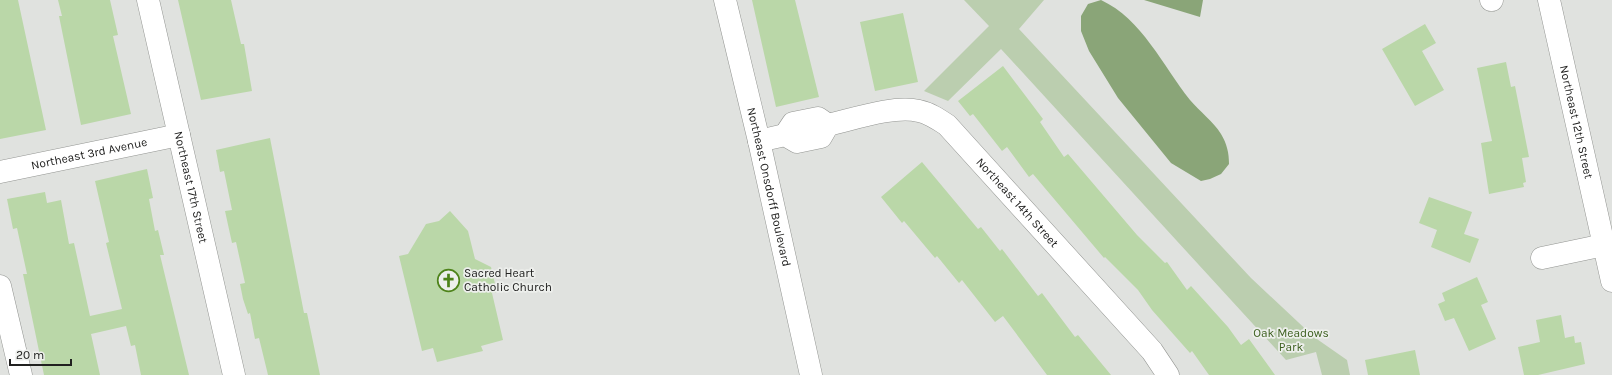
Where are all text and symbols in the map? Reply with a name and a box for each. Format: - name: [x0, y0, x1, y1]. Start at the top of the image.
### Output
- street label: Northeast 12th Street: [1557, 64, 1596, 181]
- street label: Northeast Onsdorff Boulevard: [744, 106, 794, 268]
- street label: Northeast 17th Street: [171, 130, 211, 245]
- street label: Northeast 3rd Avenue: [30, 135, 148, 172]
- street label: Northeast 14th Street: [973, 155, 1062, 250]
- place label: Sacred Heart Catholic Church: [464, 266, 552, 294]
- church icon: Sacred Heart Catholic Church: [436, 267, 462, 293]
- park label: Oak Meadows Park: [1253, 326, 1329, 354]
- scale bar: [10, 341, 71, 367]
- text: 20 m: [16, 348, 44, 362]

